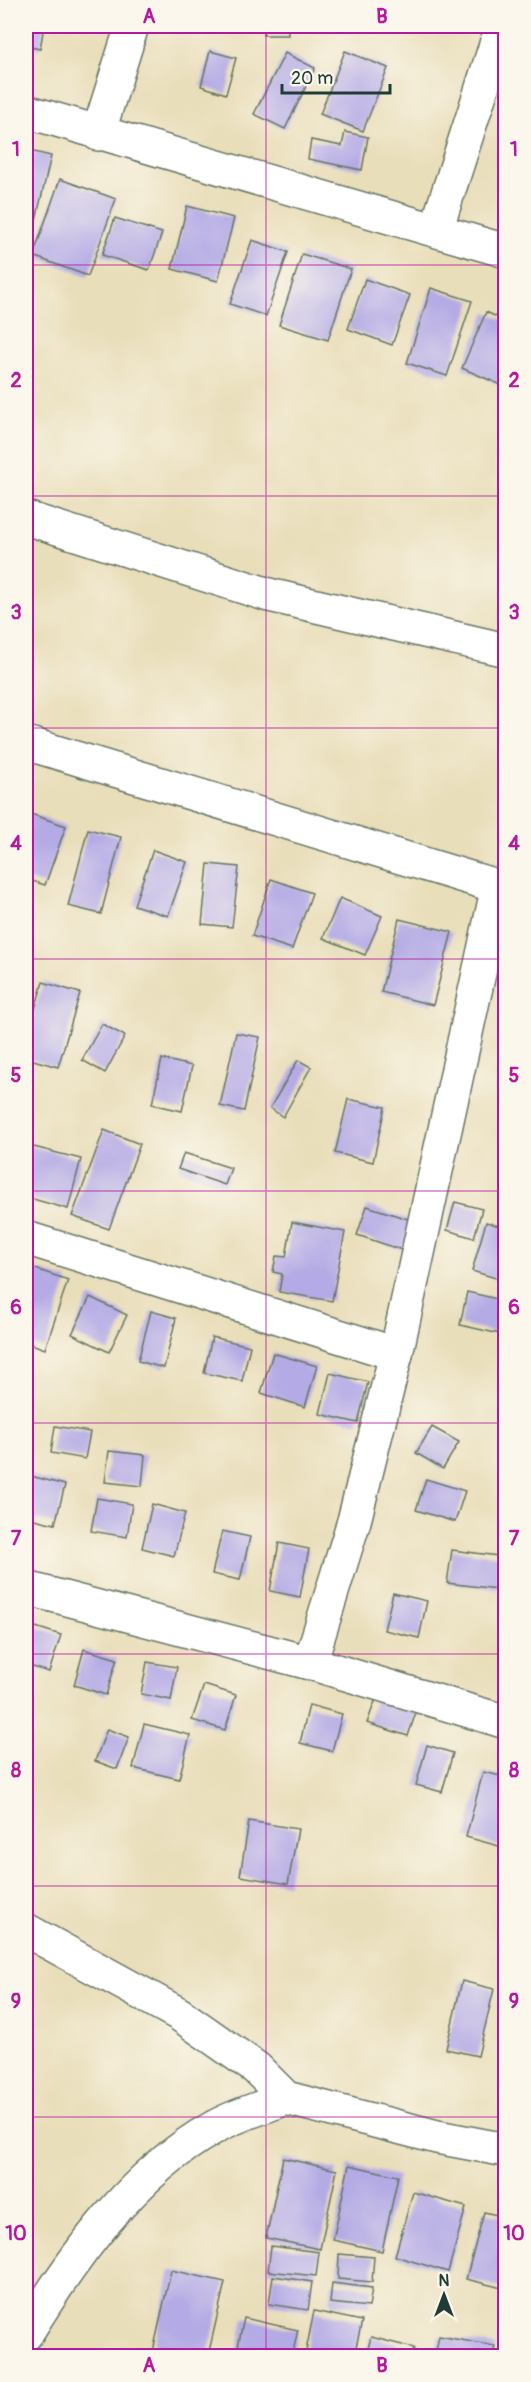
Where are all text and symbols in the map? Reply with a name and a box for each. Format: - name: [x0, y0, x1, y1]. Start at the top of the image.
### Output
- text: A: [143, 4, 156, 29]
- text: B: [376, 4, 388, 29]
- scale bar: [282, 57, 390, 95]
- text: 20 m: [291, 67, 333, 90]
- text: 1: [12, 137, 20, 162]
- text: 1: [510, 137, 518, 162]
- text: 2: [10, 368, 22, 393]
- text: 2: [508, 368, 520, 393]
- text: 3: [10, 600, 22, 625]
- text: 3: [508, 600, 520, 625]
- text: 4: [10, 831, 22, 856]
- text: 4: [508, 831, 520, 856]
- text: 5: [11, 1063, 22, 1088]
- text: 5: [509, 1063, 520, 1088]
- text: 6: [10, 1295, 22, 1320]
- text: 6: [508, 1295, 520, 1320]
- text: 7: [11, 1526, 22, 1551]
- text: 7: [509, 1526, 520, 1551]
- text: 8: [11, 1758, 21, 1783]
- text: 8: [509, 1758, 519, 1783]
- text: 9: [11, 1989, 21, 2014]
- text: 9: [509, 1989, 519, 2014]
- text: 10: [5, 2221, 27, 2246]
- text: 10: [503, 2221, 525, 2246]
- north arrow: [414, 2265, 474, 2325]
- text: N: [439, 2271, 450, 2291]
- text: A: [143, 2353, 156, 2378]
- text: B: [376, 2353, 388, 2378]

